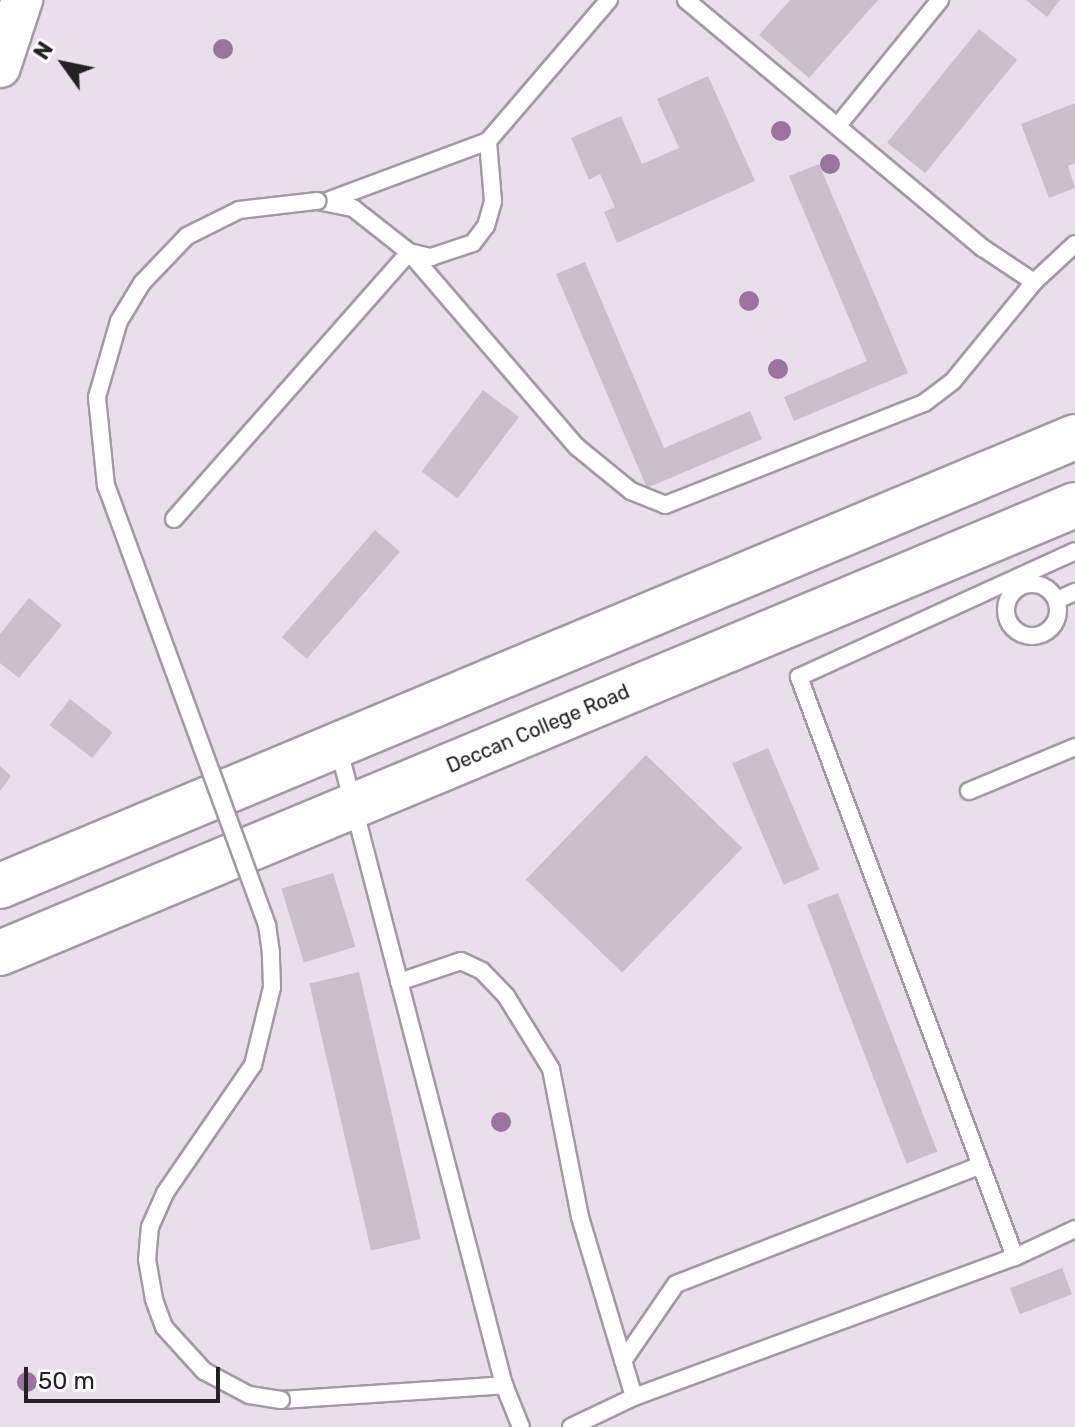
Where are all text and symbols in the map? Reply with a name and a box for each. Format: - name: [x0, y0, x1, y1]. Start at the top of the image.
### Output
- north arrow: [24, 24, 104, 104]
- text: N: [28, 37, 59, 65]
- street label: Deccan College Road: [443, 680, 633, 778]
- scale bar: [28, 1351, 224, 1401]
- text: 50 m: [38, 1367, 95, 1395]

